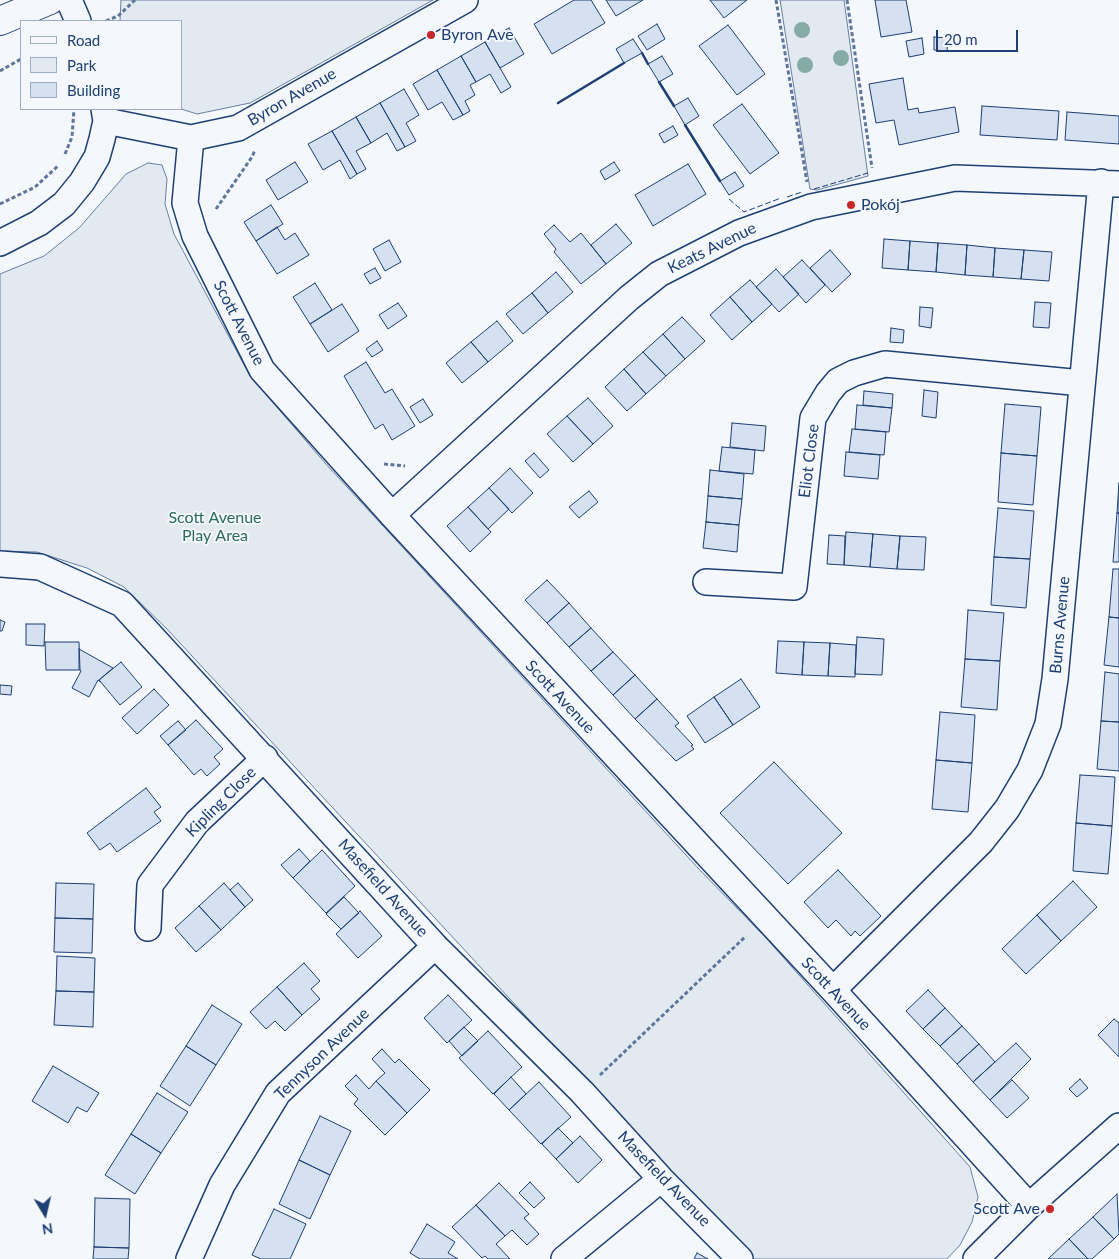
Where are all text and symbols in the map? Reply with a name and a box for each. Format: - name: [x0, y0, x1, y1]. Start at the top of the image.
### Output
- legend: [20, 20, 182, 110]
- scale bar: [939, 20, 1022, 52]
- place label: Byron Ave: [441, 25, 514, 45]
- marker: Byron Ave: [425, 29, 437, 41]
- text: 20 m: [944, 30, 978, 48]
- text: Road: [67, 31, 100, 49]
- text: Park: [67, 56, 96, 74]
- street label: Byron Avenue: [244, 64, 340, 130]
- text: Building: [67, 81, 120, 99]
- place label: Pokój: [861, 195, 900, 215]
- marker: Pokój: [845, 199, 857, 211]
- street label: Keats Avenue: [665, 218, 759, 278]
- street label: Scott Avenue: [209, 277, 269, 369]
- street label: Eliot Close: [795, 423, 823, 499]
- park label: Scott Avenue Play Area: [168, 508, 262, 546]
- street label: Burns Avenue: [1046, 575, 1074, 675]
- street label: Scott Avenue: [521, 656, 599, 738]
- street label: Kipling Close: [182, 763, 260, 841]
- street label: Masefield Avenue: [334, 835, 432, 941]
- street label: Scott Avenue: [797, 953, 875, 1035]
- street label: Tennyson Avenue: [271, 1004, 373, 1104]
- street label: Masefield Avenue: [614, 1127, 714, 1231]
- north arrow: [20, 1189, 70, 1239]
- place label: Scott Ave: [973, 1199, 1040, 1219]
- marker: Scott Ave: [1044, 1203, 1056, 1215]
- text: N: [41, 1220, 54, 1239]

